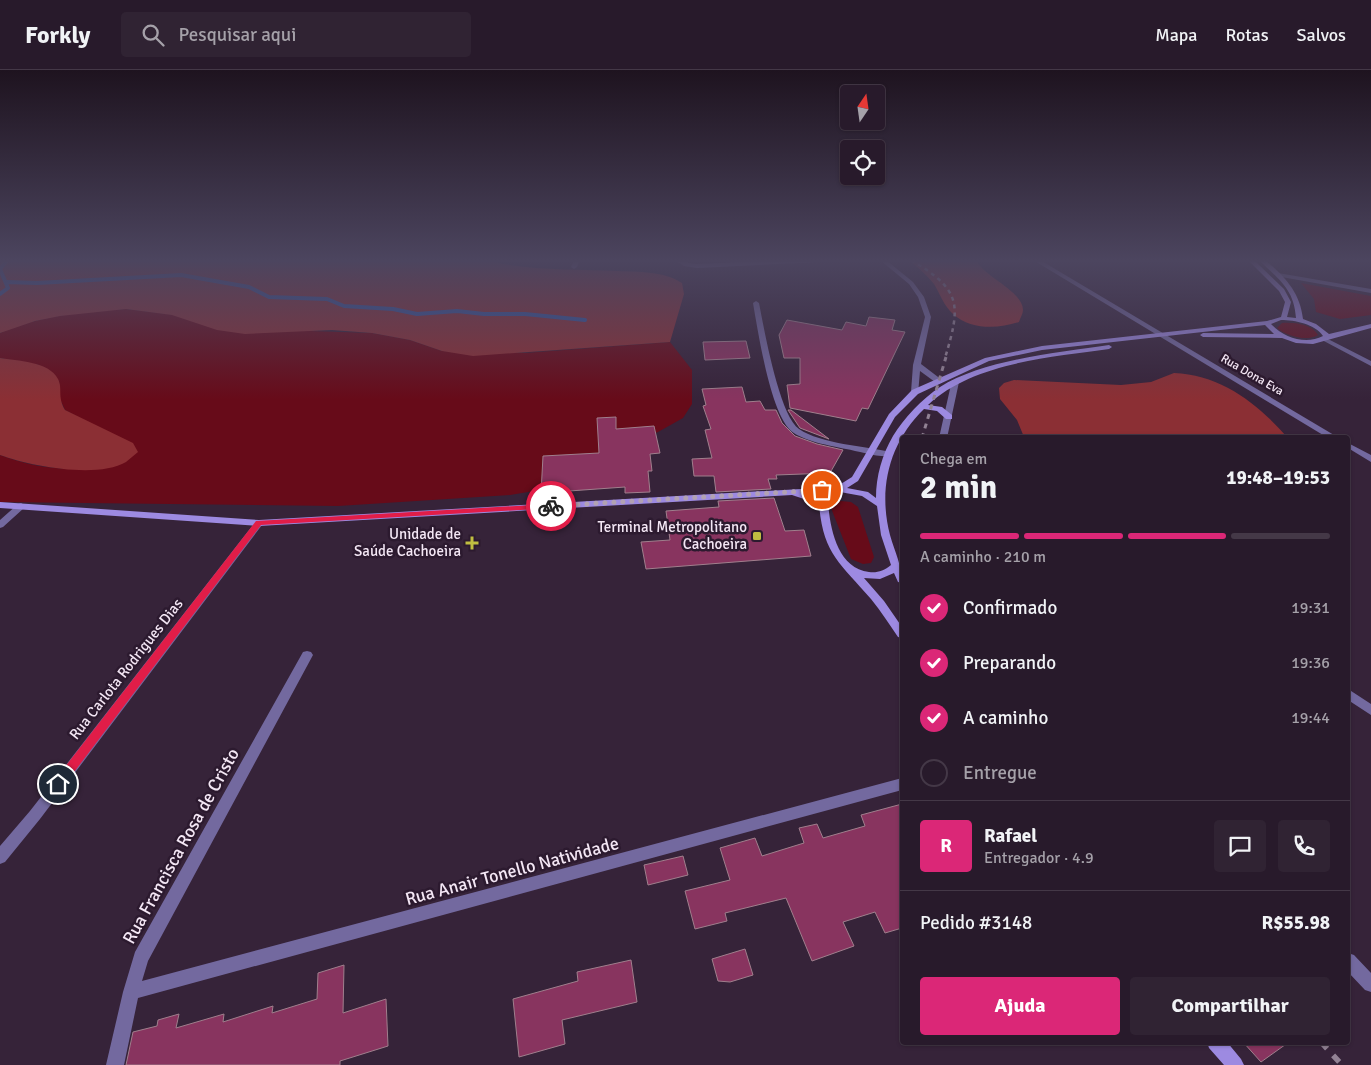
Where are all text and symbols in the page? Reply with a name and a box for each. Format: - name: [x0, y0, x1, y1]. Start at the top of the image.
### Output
- search box: [121, 12, 471, 57]
- text: Forkly: [25, 20, 91, 50]
- icon: search: [139, 21, 167, 49]
- text: Pesquisar aqui: [179, 23, 296, 47]
- text: Mapa: [1155, 24, 1198, 46]
- text: Rotas: [1226, 24, 1269, 46]
- text: Salvos: [1297, 24, 1346, 46]
- north arrow: [840, 85, 885, 130]
- map controls: [840, 85, 885, 185]
- button: locate: [840, 140, 885, 185]
- street label: Rua Dona Eva: [1218, 351, 1286, 399]
- text: Chega em: [920, 449, 987, 469]
- text: 19:48–19:53: [1226, 466, 1330, 490]
- text: 2 min: [920, 468, 997, 507]
- pin: [801, 469, 843, 511]
- icon: bag: [808, 476, 836, 504]
- courier: [526, 481, 576, 531]
- icon: bike: [537, 492, 565, 520]
- place label: Terminal Metropolitano Cachoeira: [598, 518, 747, 553]
- place label: Unidade de Saúde Cachoeira: [354, 525, 461, 560]
- marker: Terminal Metropolitano Cachoeira: [751, 530, 763, 542]
- marker: Unidade de Saúde Cachoeira: [465, 536, 479, 550]
- text: A caminho · 210 m: [920, 547, 1046, 567]
- icon: check: [920, 594, 948, 622]
- street label: Rua Carlota Rodrigues Dias: [65, 595, 187, 743]
- text: Confirmado: [963, 596, 1057, 620]
- text: 19:31: [1291, 598, 1330, 618]
- icon: check: [920, 649, 948, 677]
- text: Preparando: [963, 651, 1056, 675]
- text: 19:36: [1291, 653, 1330, 673]
- icon: check: [920, 704, 948, 732]
- text: A caminho: [963, 706, 1048, 730]
- text: 19:44: [1291, 708, 1330, 728]
- street label: Rua Francisca Rosa de Cristo: [118, 744, 244, 948]
- text: Entregue: [963, 761, 1037, 785]
- pin: [37, 763, 79, 805]
- icon: home: [44, 770, 72, 798]
- button: chat: [1214, 820, 1266, 872]
- button: phone: [1278, 820, 1330, 872]
- text: Rafael: [984, 824, 1037, 848]
- street label: Rua Anair Tonello Natividade: [403, 832, 621, 910]
- text: R: [940, 834, 952, 858]
- text: Entregador · 4.9: [984, 848, 1094, 868]
- text: Pedido #3148: [920, 911, 1032, 935]
- text: R$55.98: [1262, 911, 1330, 935]
- button: Ajuda: [920, 977, 1120, 1035]
- button: Compartilhar: [1130, 977, 1330, 1035]

